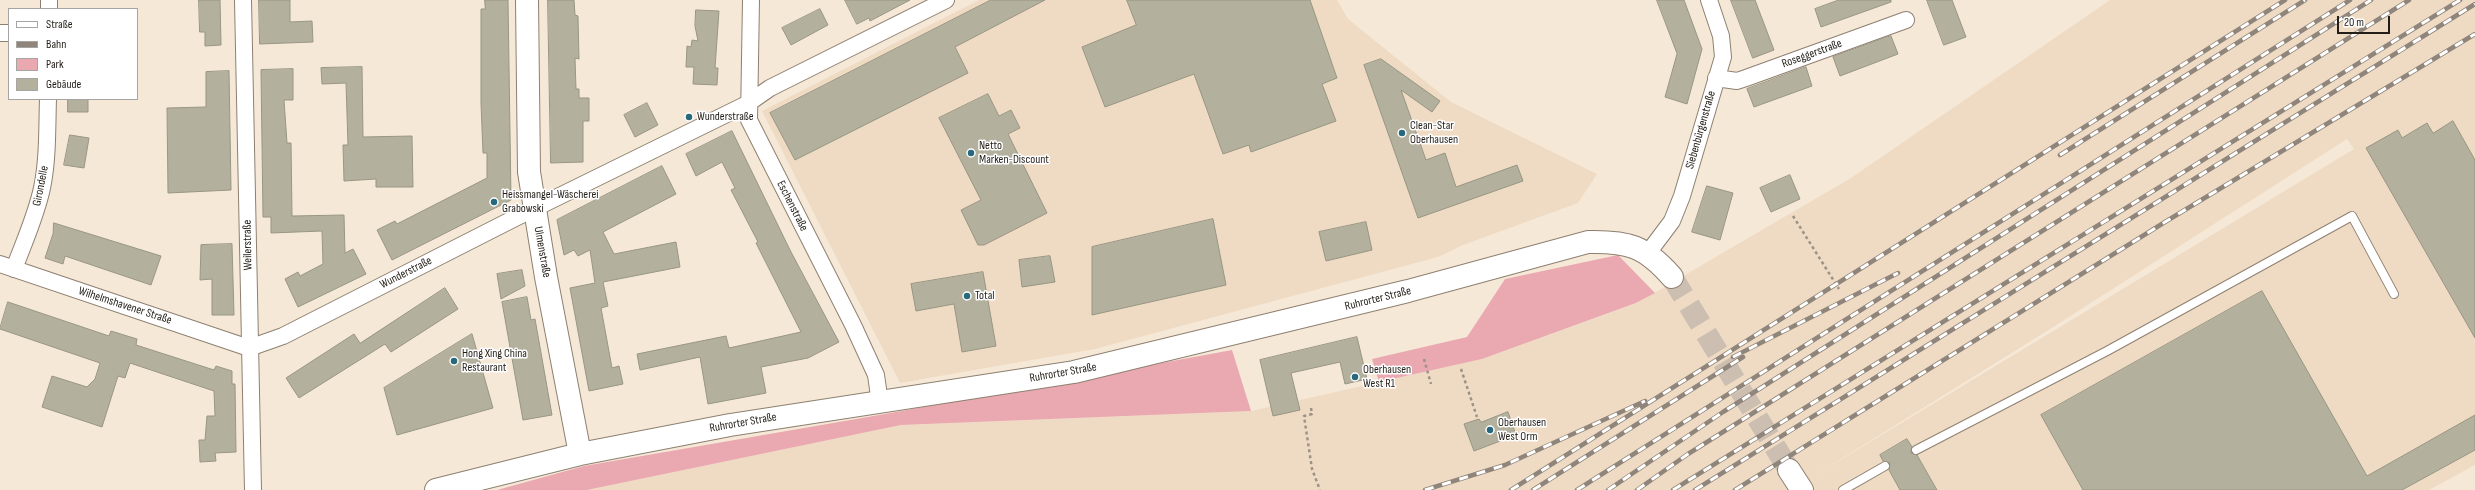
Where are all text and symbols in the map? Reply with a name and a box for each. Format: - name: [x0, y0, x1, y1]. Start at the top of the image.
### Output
- legend: [8, 8, 138, 100]
- scale bar: [2339, 8, 2392, 34]
- text: 20 m: [2344, 15, 2364, 30]
- text: Straße: [46, 17, 73, 32]
- street label: Roseggerstraße: [1780, 36, 1844, 72]
- text: Bahn: [46, 37, 66, 52]
- text: Park: [46, 57, 64, 72]
- text: Gebäude: [46, 77, 81, 92]
- street label: Siebenbürgenstraße: [1683, 89, 1719, 171]
- place label: Wunderstraße: [697, 110, 754, 124]
- marker: Wunderstraße: [684, 112, 694, 122]
- place label: Clean-Star Oberhausen: [1410, 119, 1458, 147]
- marker: Clean-Star Oberhausen: [1397, 128, 1407, 138]
- place label: Netto Marken-Discount: [979, 139, 1049, 167]
- marker: Netto Marken-Discount: [966, 148, 976, 158]
- street label: Girondelle: [30, 165, 52, 207]
- street label: Eschenstraße: [773, 178, 811, 234]
- place label: Heissmangel-Wäscherei Grabowski: [502, 188, 598, 216]
- marker: Heissmangel-Wäscherei Grabowski: [489, 197, 499, 207]
- street label: Weilerstraße: [240, 220, 256, 270]
- street label: Ulmenstraße: [530, 225, 554, 279]
- street label: Wunderstraße: [378, 254, 434, 292]
- street label: Wilhelmshavener Straße: [76, 284, 174, 328]
- street label: Ruhrorter Straße: [1343, 284, 1413, 314]
- place label: Total: [975, 289, 995, 303]
- marker: Total: [962, 291, 972, 301]
- place label: Hong Xing China Restaurant: [462, 347, 527, 375]
- marker: Hong Xing China Restaurant: [449, 356, 459, 366]
- street label: Ruhrorter Straße: [1028, 360, 1098, 386]
- place label: Oberhausen West R1: [1363, 363, 1411, 391]
- marker: Oberhausen West R1: [1350, 372, 1360, 382]
- street label: Ruhrorter Straße: [708, 410, 778, 436]
- place label: Oberhausen West Orm: [1498, 416, 1546, 444]
- marker: Oberhausen West Orm: [1485, 425, 1495, 435]

